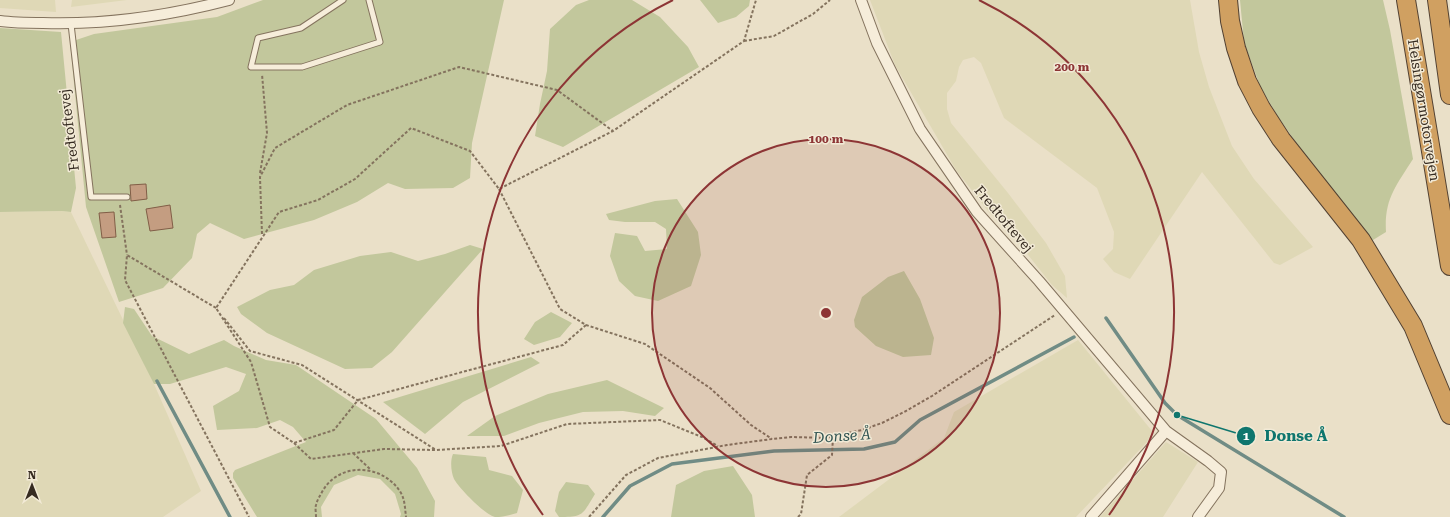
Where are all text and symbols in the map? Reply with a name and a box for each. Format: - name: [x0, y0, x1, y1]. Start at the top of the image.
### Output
- street label: Helsingørmotorvejen: [1405, 38, 1443, 182]
- text: 200 m: [1055, 60, 1090, 74]
- street label: Fredtoftevej: [56, 88, 82, 172]
- text: 100 m: [809, 132, 844, 146]
- street label: Fredtoftevej: [971, 182, 1037, 256]
- centre of rings: [819, 306, 833, 320]
- callout: Donse Å: [1236, 422, 1335, 449]
- water label: Donse Å: [811, 424, 872, 447]
- text: Donse Å: [1264, 426, 1328, 445]
- text: 1: [1243, 429, 1250, 443]
- north arrow: [12, 465, 52, 505]
- text: N: [28, 469, 37, 482]

